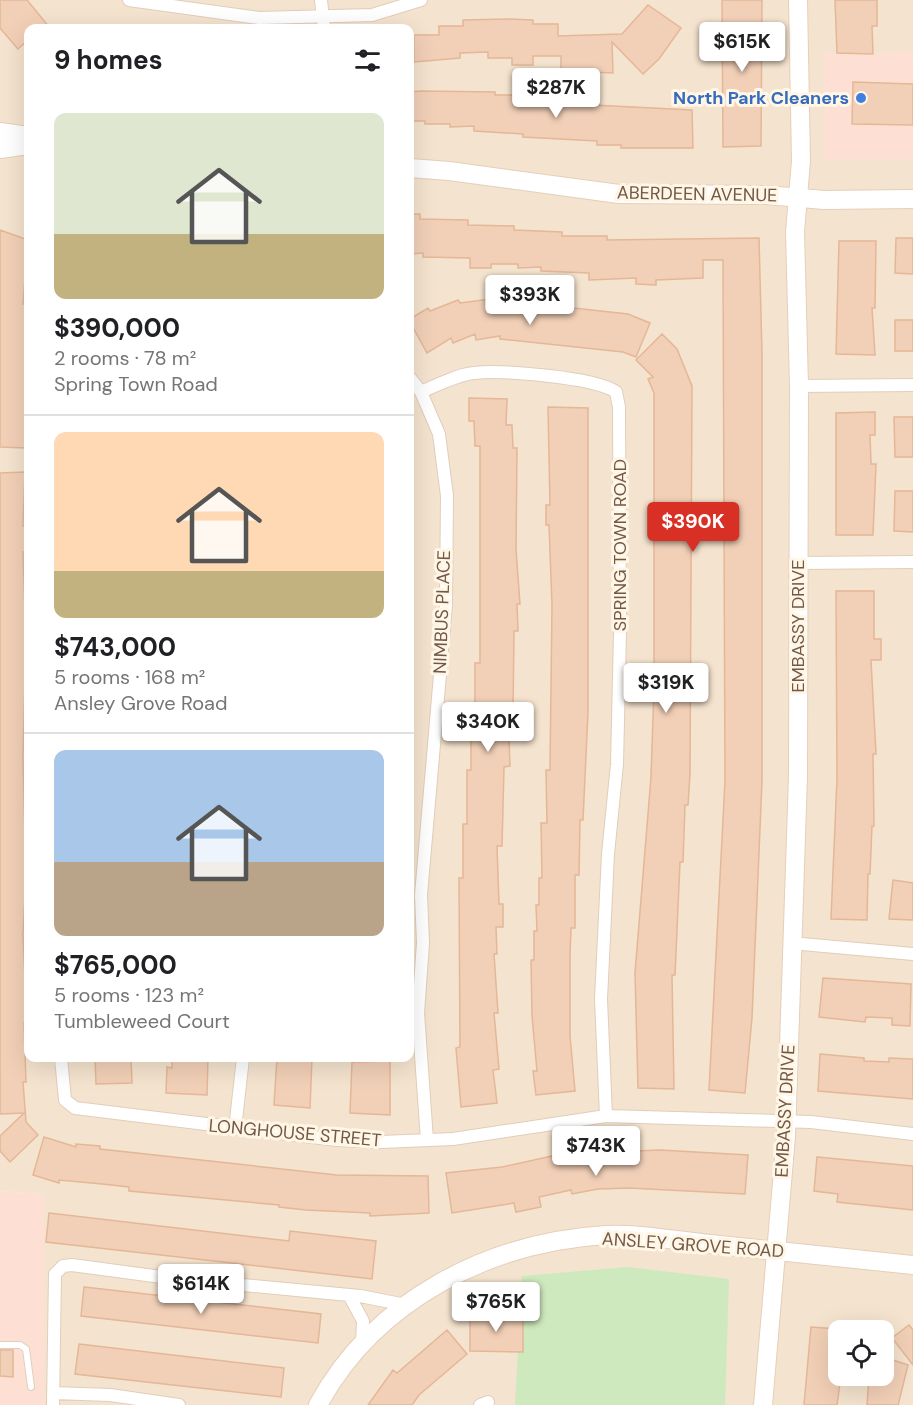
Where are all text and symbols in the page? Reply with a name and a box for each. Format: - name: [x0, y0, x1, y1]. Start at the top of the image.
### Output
- pin: $615K: [700, 22, 784, 73]
- text: $615K: [713, 28, 771, 54]
- text: 9 homes: [54, 43, 163, 77]
- icon: filters: [351, 44, 384, 77]
- pin: $287K: [514, 68, 598, 119]
- text: $287K: [526, 74, 586, 100]
- place label: North Park Cleaners: [673, 86, 849, 110]
- marker: North Park Cleaners: [854, 91, 868, 105]
- icon: home: [165, 152, 273, 260]
- street label: ABERDEEN AVENUE: [617, 181, 777, 207]
- pin: $393K: [488, 275, 572, 326]
- text: $393K: [499, 281, 561, 307]
- text: $390,000: [54, 311, 180, 345]
- text: 2 rooms · 78 m²: [54, 345, 196, 371]
- text: Spring Town Road: [54, 371, 218, 397]
- street label: SPRING TOWN ROAD: [608, 459, 632, 631]
- icon: home: [165, 471, 273, 579]
- pin: $390K: [651, 502, 735, 553]
- text: $390K: [661, 508, 725, 534]
- street label: NIMBUS PLACE: [428, 550, 456, 674]
- street label: EMBASSY DRIVE: [786, 560, 810, 692]
- text: $743,000: [54, 630, 176, 664]
- pin: $319K: [624, 663, 708, 714]
- text: 5 rooms · 168 m²: [54, 664, 205, 690]
- text: $319K: [637, 669, 695, 695]
- text: Ansley Grove Road: [54, 690, 227, 716]
- pin: $340K: [446, 702, 530, 753]
- text: $340K: [456, 708, 520, 734]
- icon: home: [165, 789, 273, 897]
- text: $765,000: [54, 948, 177, 982]
- text: 5 rooms · 123 m²: [54, 982, 204, 1008]
- text: Tumbleweed Court: [54, 1008, 230, 1034]
- street label: EMBASSY DRIVE: [770, 1044, 800, 1178]
- street label: LONGHOUSE STREET: [208, 1114, 382, 1152]
- pin: $743K: [554, 1126, 638, 1177]
- text: $743K: [566, 1132, 626, 1158]
- street label: ANSLEY GROVE ROAD: [601, 1227, 785, 1263]
- pin: $614K: [159, 1264, 243, 1315]
- text: $614K: [172, 1270, 230, 1296]
- pin: $765K: [454, 1282, 538, 1333]
- text: $765K: [466, 1288, 526, 1314]
- map controls: [828, 1320, 894, 1386]
- button: locate: [828, 1320, 894, 1386]

